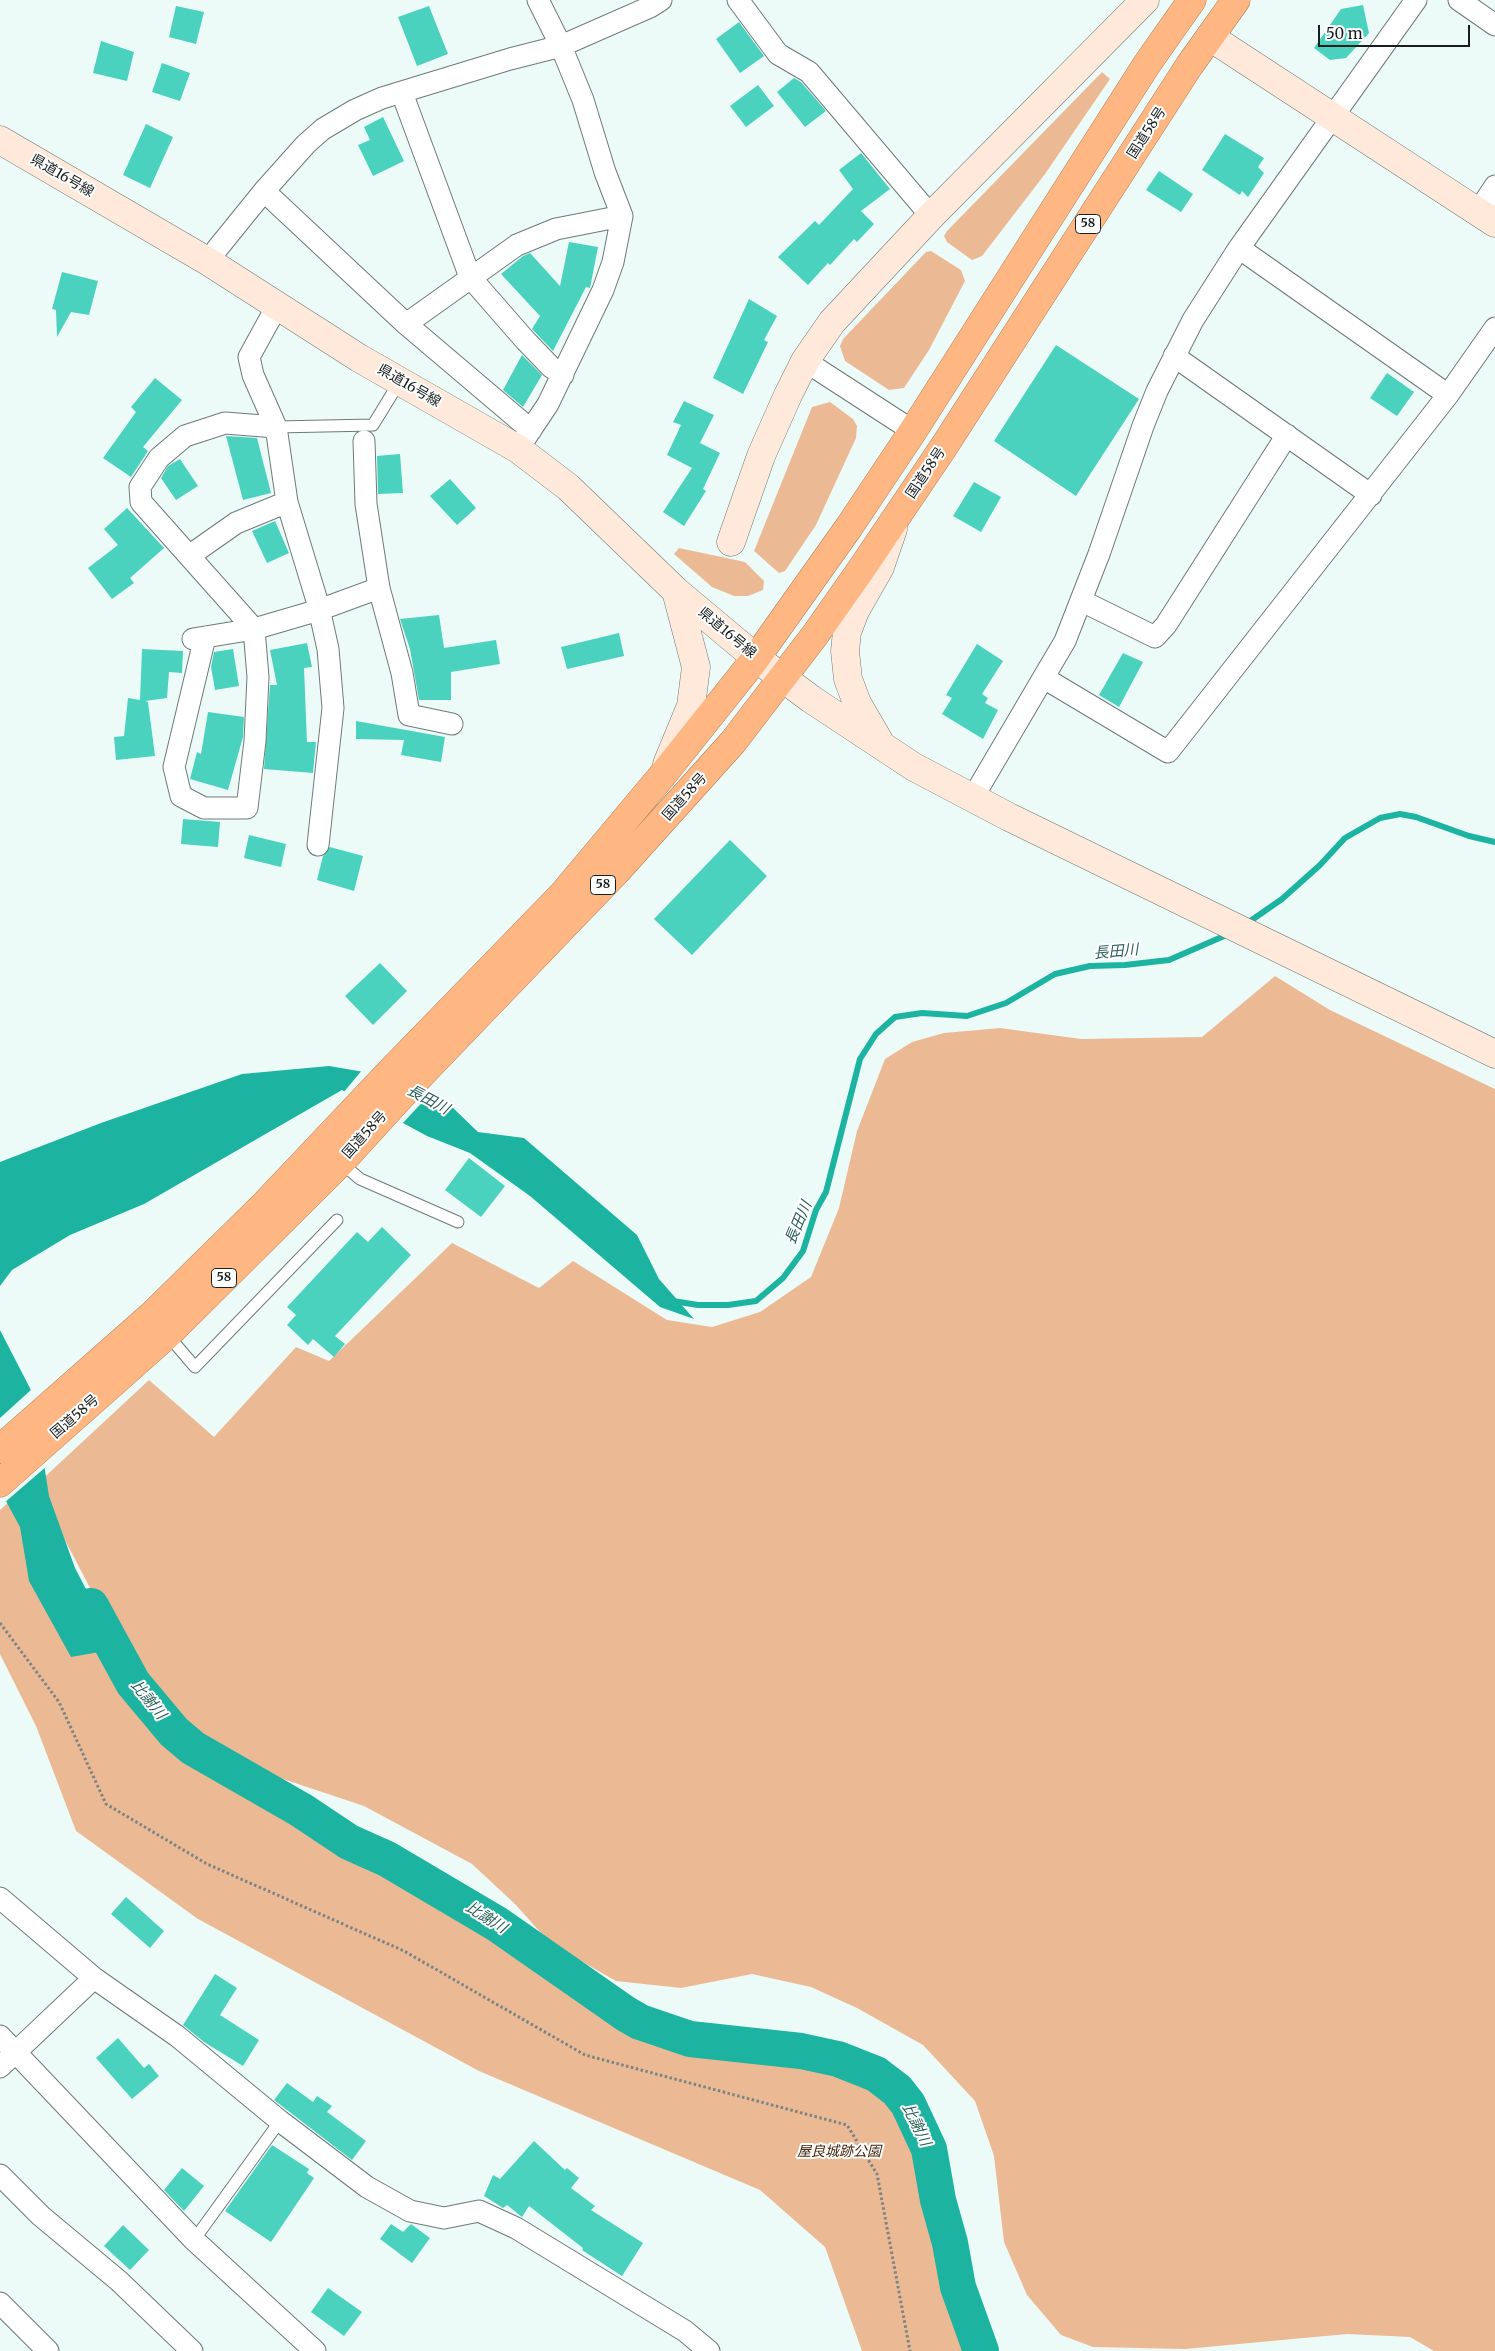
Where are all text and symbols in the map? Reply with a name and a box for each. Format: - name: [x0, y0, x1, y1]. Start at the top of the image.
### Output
- scale bar: [1320, 15, 1472, 47]
- text: 50 m: [1326, 24, 1363, 43]
- street label: 国道58号: [1124, 104, 1170, 162]
- street label: 県道16号線: [27, 151, 97, 201]
- road number: 58: [1076, 214, 1100, 233]
- street label: 県道16号線: [374, 361, 444, 411]
- street label: 国道58号: [903, 444, 949, 502]
- street label: 県道16号線: [695, 604, 759, 662]
- street label: 国道58号: [659, 770, 711, 824]
- road number: 58: [590, 876, 616, 894]
- water label: 長田川: [1093, 941, 1139, 963]
- water label: 長田川: [404, 1081, 452, 1119]
- street label: 国道58号: [339, 1108, 391, 1162]
- water label: 長田川: [782, 1199, 816, 1247]
- road number: 58: [212, 1268, 236, 1288]
- street label: 国道58号: [48, 1392, 102, 1442]
- water label: 比謝川: [127, 1677, 169, 1723]
- water label: 比謝川: [462, 1898, 510, 1938]
- water label: 比謝川: [898, 2101, 934, 2149]
- park label: 屋良城跡公園: [797, 2144, 881, 2160]

